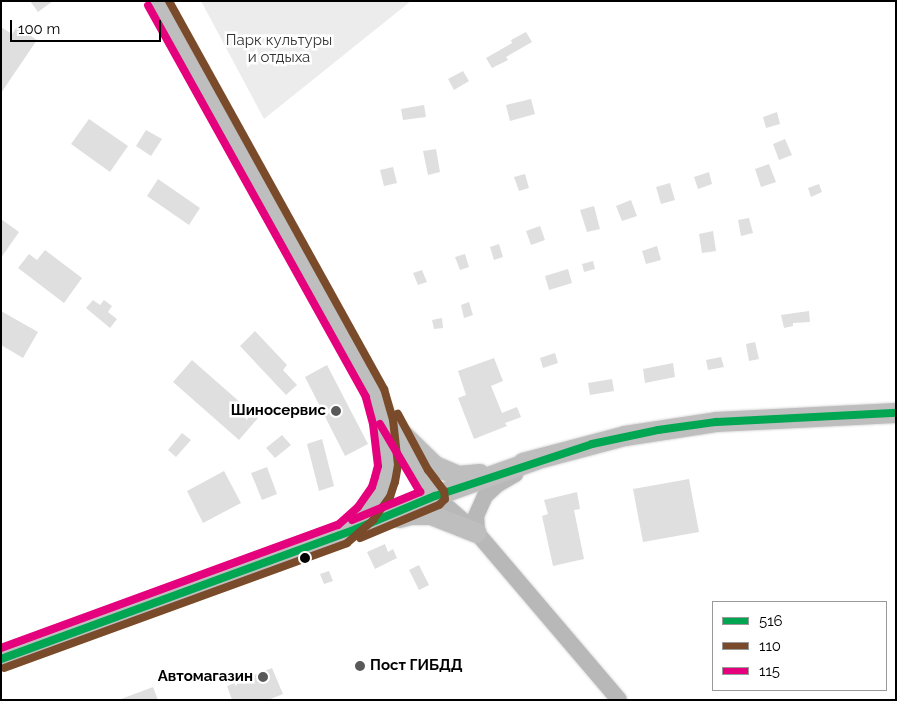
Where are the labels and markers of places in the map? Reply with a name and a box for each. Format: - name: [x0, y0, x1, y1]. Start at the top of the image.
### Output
- place label: Шиносервис: [231, 402, 326, 420]
- marker: Шиносервис: [330, 405, 342, 417]
- unlabelled marker: [300, 553, 310, 563]
- place label: Пост ГИБДД: [370, 657, 463, 675]
- marker: Пост ГИБДД: [354, 660, 366, 672]
- place label: Автомагазин: [158, 668, 253, 686]
- marker: Автомагазин: [257, 671, 269, 683]

